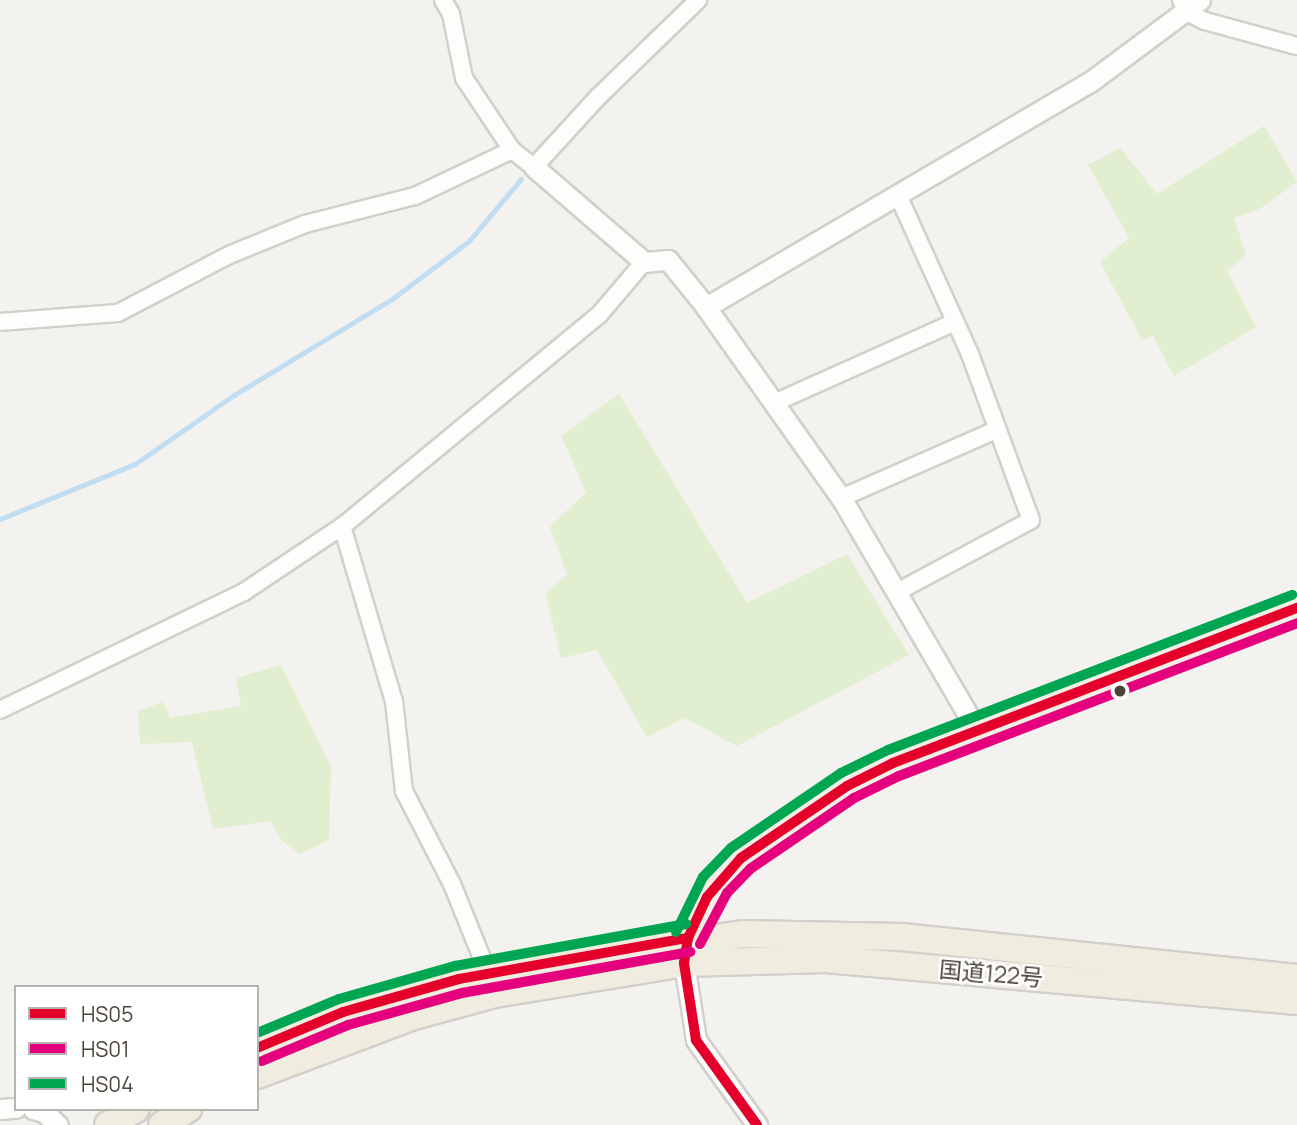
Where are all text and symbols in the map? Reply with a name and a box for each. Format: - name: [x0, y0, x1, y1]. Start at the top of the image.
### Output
- unlabelled marker: [1113, 684, 1127, 698]
- street label: 国道122号: [938, 955, 1044, 991]
- legend: [14, 985, 259, 1111]
- text: HS05: [81, 1000, 133, 1028]
- text: HS01: [81, 1035, 129, 1063]
- text: HS04: [81, 1070, 134, 1098]

